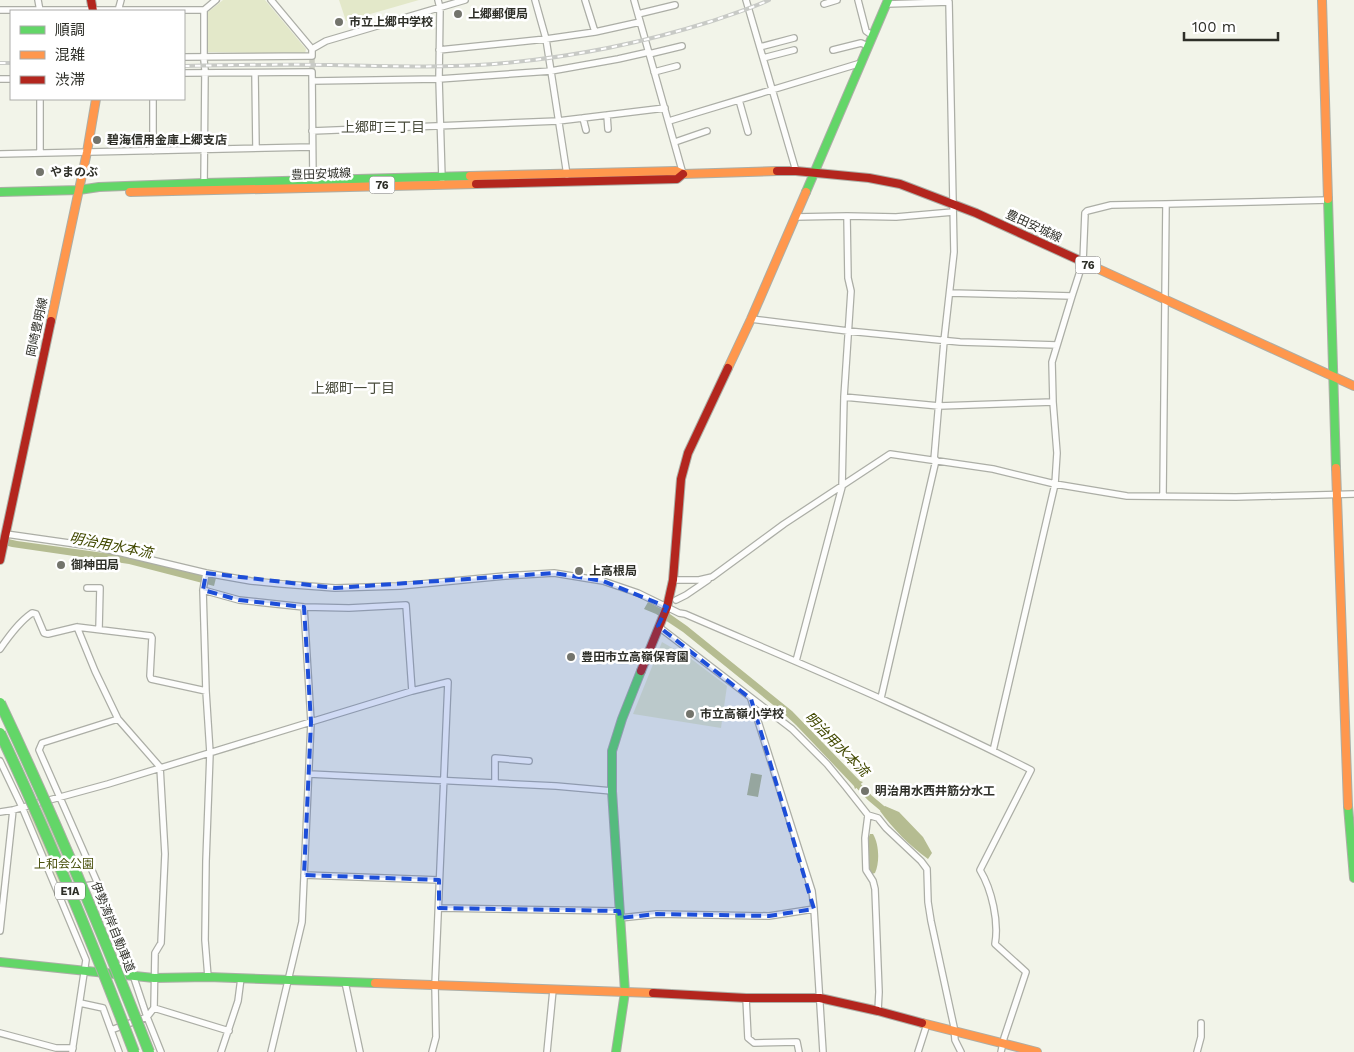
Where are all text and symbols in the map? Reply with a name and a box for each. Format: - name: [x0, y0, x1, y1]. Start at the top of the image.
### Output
- place label: 上郷郵便局: [468, 7, 528, 21]
- marker: 上郷郵便局: [452, 8, 464, 20]
- legend: [10, 10, 185, 100]
- scale bar: [1184, 10, 1278, 42]
- place label: 市立上郷中学校: [349, 15, 433, 29]
- marker: 市立上郷中学校: [333, 16, 345, 28]
- text: 100 m: [1192, 18, 1236, 36]
- text: 順調: [55, 21, 85, 39]
- text: 混雑: [55, 46, 85, 64]
- text: 渋滞: [55, 71, 85, 89]
- district label: 上郷町三丁目: [341, 119, 425, 135]
- place label: 碧海信用金庫上郷支店: [107, 133, 227, 147]
- marker: 碧海信用金庫上郷支店: [91, 134, 103, 146]
- place label: やまのぶ: [50, 165, 98, 179]
- marker: やまのぶ: [34, 166, 46, 178]
- street label: 豊田安城線: [291, 166, 351, 182]
- road number: 76: [370, 176, 394, 194]
- street label: 豊田安城線: [1004, 207, 1064, 245]
- road number: 76: [1076, 256, 1100, 274]
- street label: 岡崎豊明線: [24, 296, 50, 358]
- district label: 上郷町一丁目: [311, 380, 395, 396]
- water label: 明治用水本流: [68, 529, 156, 561]
- place label: 御神田局: [71, 558, 119, 572]
- marker: 御神田局: [55, 559, 67, 571]
- place label: 上高根局: [589, 564, 637, 578]
- marker: 上高根局: [573, 565, 585, 577]
- place label: 豊田市立高嶺保育園: [581, 650, 689, 664]
- marker: 豊田市立高嶺保育園: [565, 651, 577, 663]
- place label: 市立高嶺小学校: [700, 707, 784, 721]
- marker: 市立高嶺小学校: [684, 708, 696, 720]
- water label: 明治用水本流: [802, 709, 874, 781]
- place label: 明治用水西井筋分水工: [875, 784, 995, 798]
- marker: 明治用水西井筋分水工: [859, 785, 871, 797]
- park label: 上和会公園: [34, 857, 94, 871]
- street label: 伊勢湾岸自動車道: [89, 880, 137, 974]
- road number: E1A: [55, 882, 85, 899]

